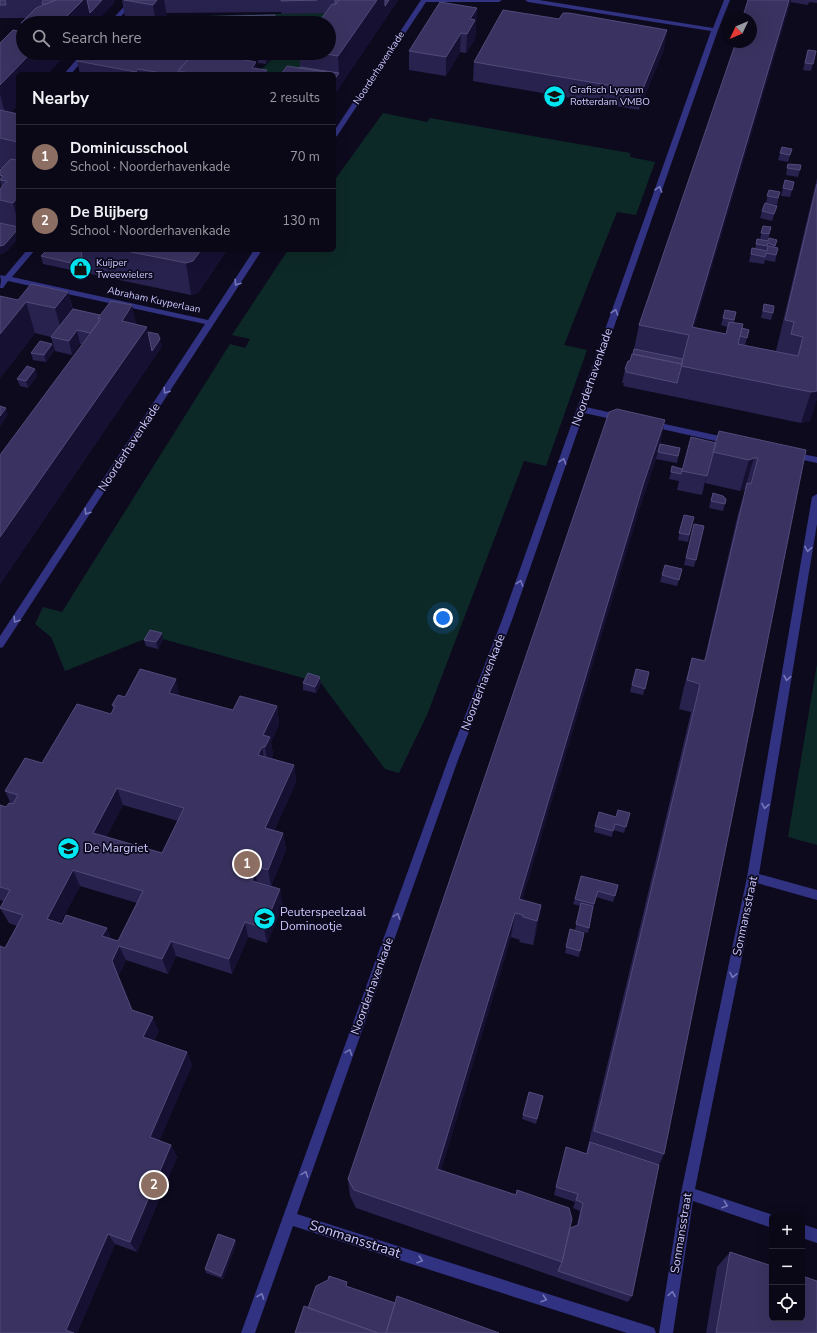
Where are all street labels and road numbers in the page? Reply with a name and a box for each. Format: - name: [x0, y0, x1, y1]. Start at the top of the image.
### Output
- street label: Noorderhavenkade: [350, 28, 408, 108]
- street label: Abraham Kuyperlaan: [106, 283, 202, 317]
- street label: Noorderhavenkade: [568, 326, 616, 428]
- street label: Noorderhavenkade: [94, 400, 164, 494]
- street label: Noorderhavenkade: [457, 631, 509, 733]
- street label: Sonmansstraat: [729, 874, 761, 957]
- street label: Noorderhavenkade: [347, 935, 397, 1037]
- street label: Sonmansstraat: [667, 1191, 695, 1274]
- street label: Sonmansstraat: [307, 1215, 403, 1263]

